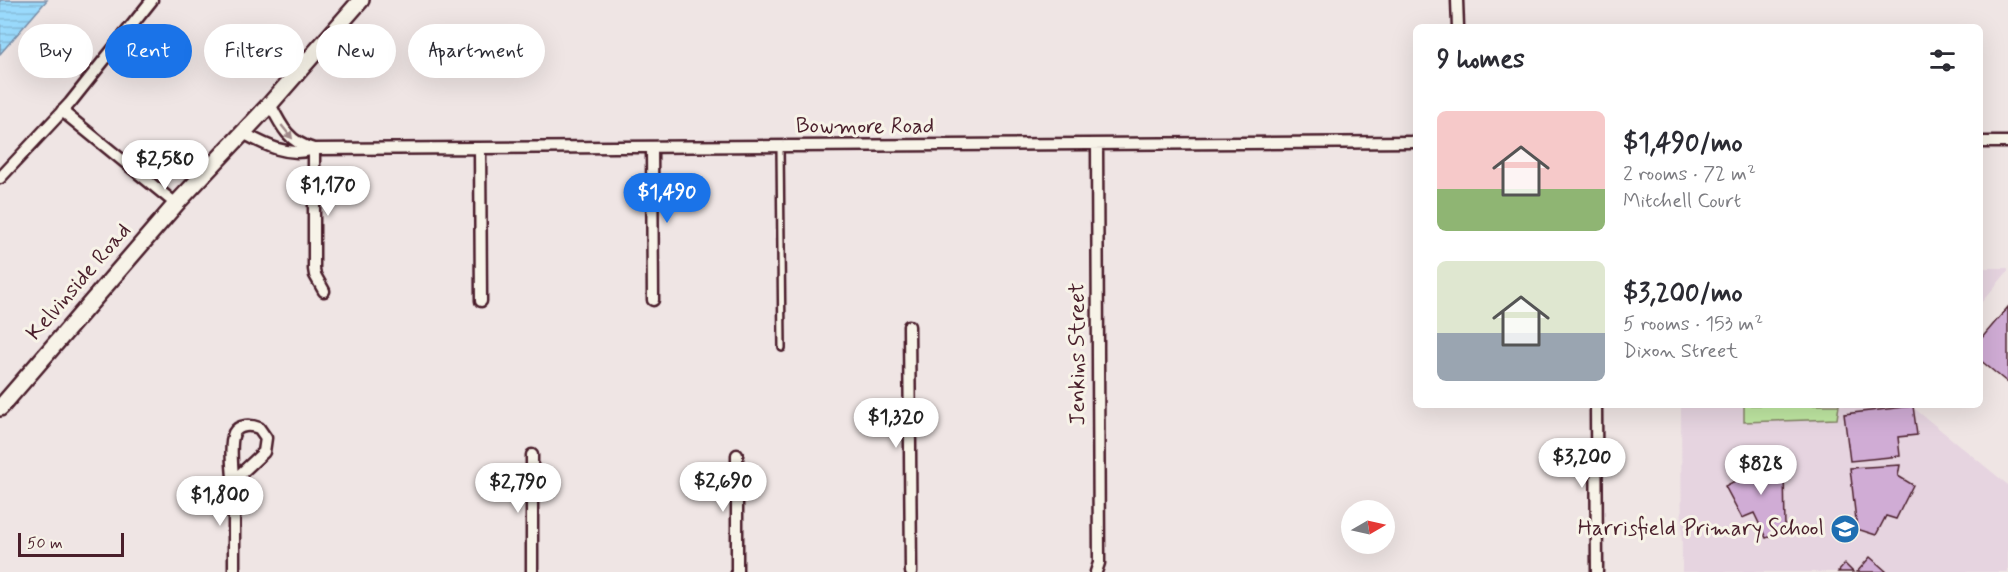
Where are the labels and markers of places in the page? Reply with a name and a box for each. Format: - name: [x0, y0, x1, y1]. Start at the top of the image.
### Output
- pin: $2,580: [116, 140, 214, 191]
- pin: $1,170: [279, 166, 377, 217]
- pin: $1,490: [618, 173, 716, 224]
- pin: $1,320: [847, 398, 945, 449]
- pin: $3,200: [1533, 438, 1631, 489]
- pin: $828: [1725, 445, 1797, 496]
- pin: $2,690: [674, 462, 772, 513]
- pin: $2,790: [469, 463, 567, 514]
- pin: $1,800: [171, 476, 269, 527]
- school or university icon: Harrisfield Primary School: [1829, 513, 1861, 545]
- place label: Harrisfield Primary School: [1578, 515, 1824, 543]

